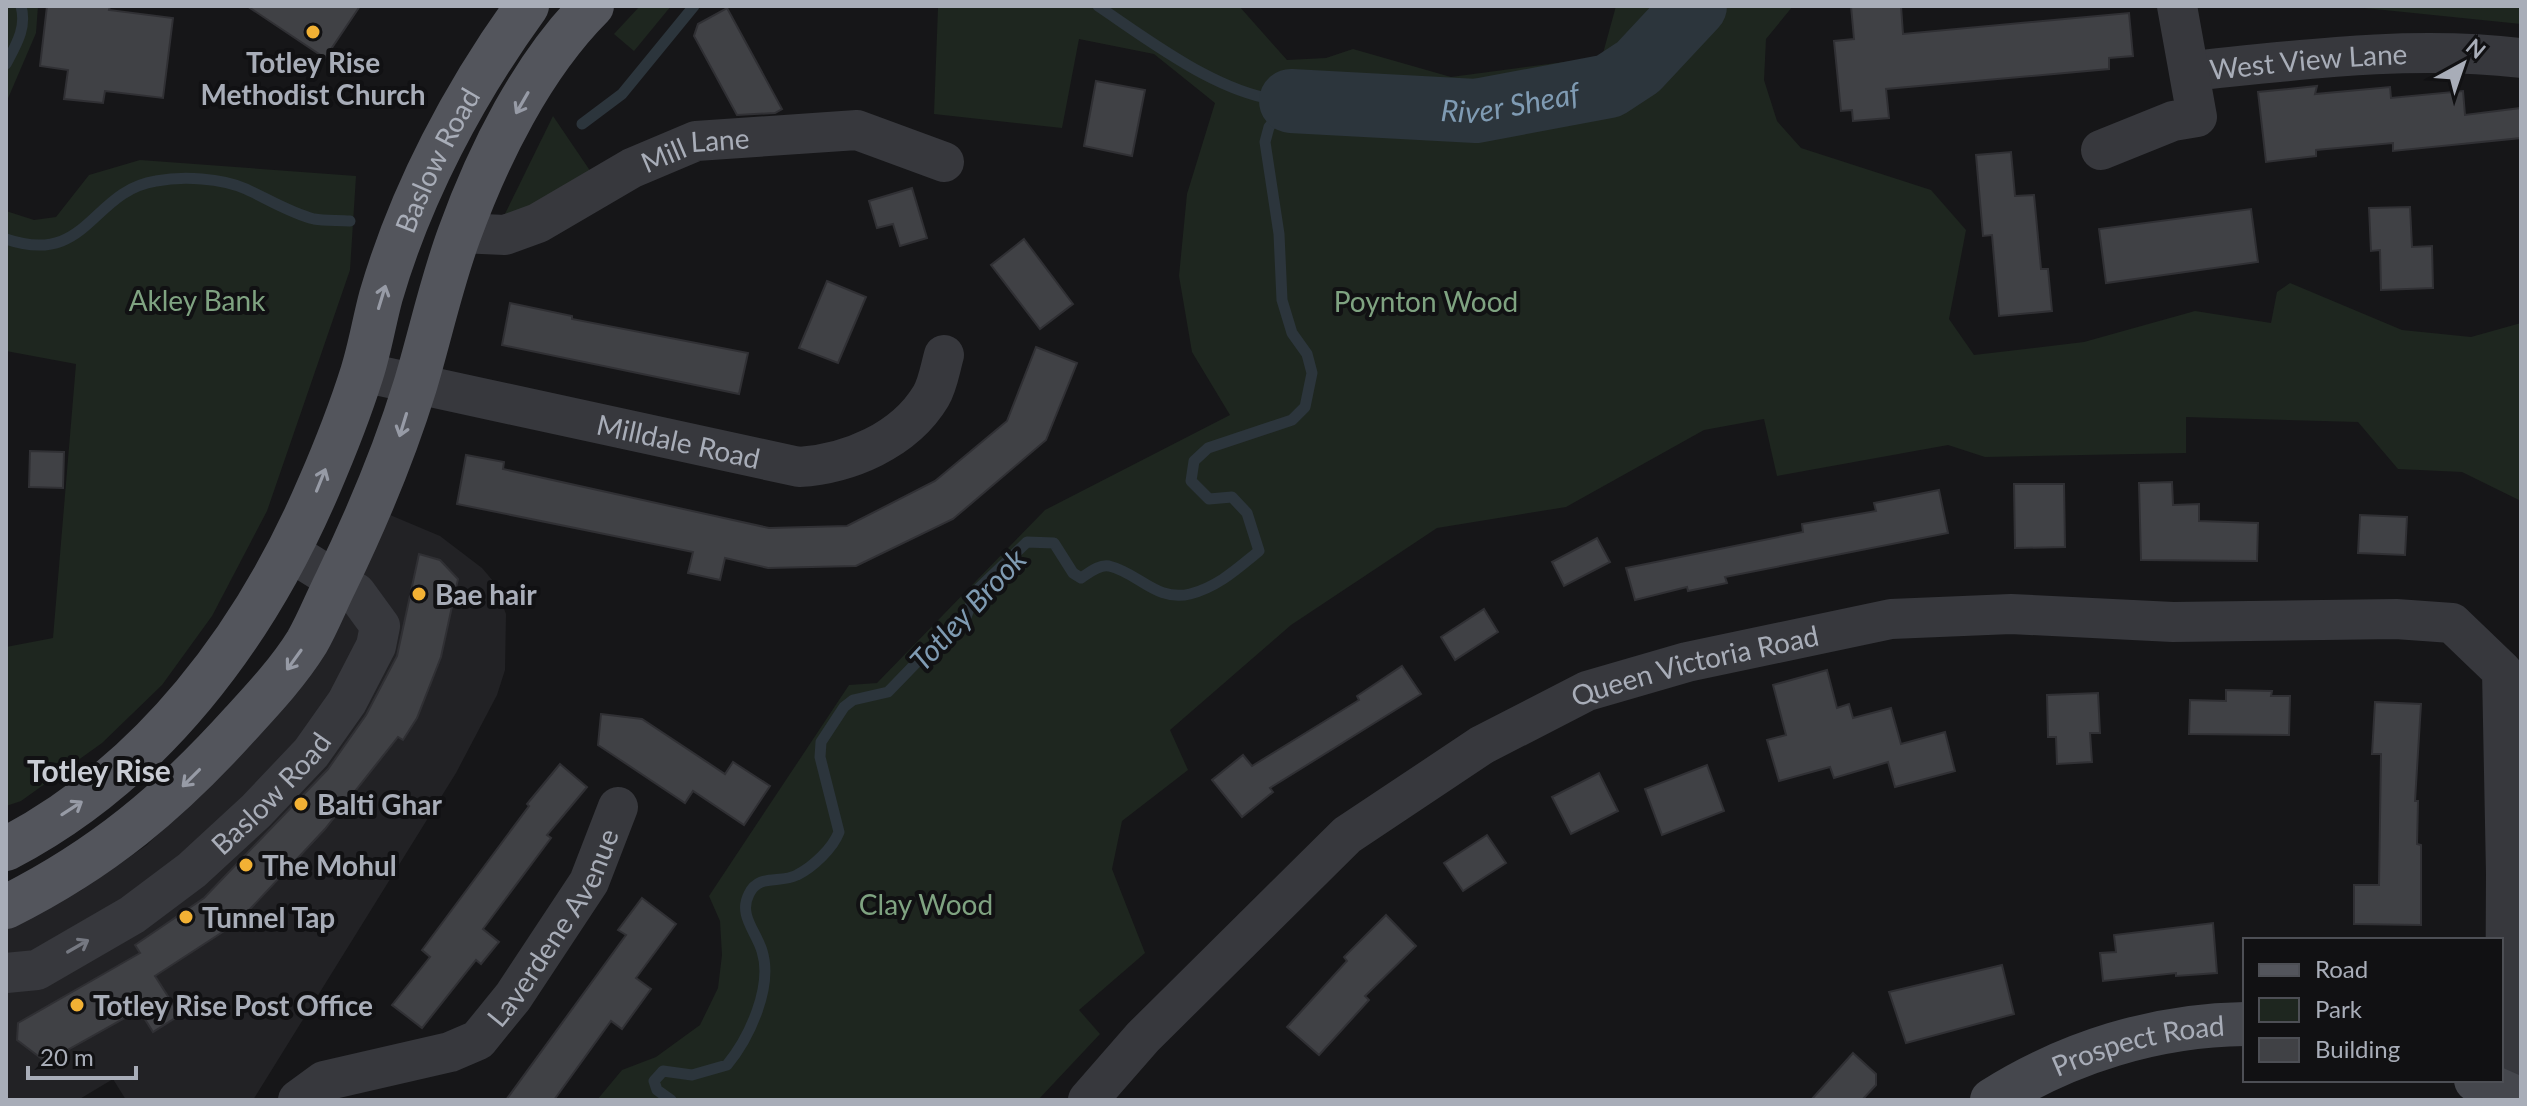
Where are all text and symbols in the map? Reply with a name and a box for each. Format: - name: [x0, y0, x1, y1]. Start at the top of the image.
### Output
- marker: Totley Rise Methodist Church: [304, 23, 322, 41]
- north arrow: [2423, 24, 2503, 104]
- text: N: [2461, 33, 2491, 64]
- street label: West View Lane: [2208, 36, 2408, 86]
- place label: Totley Rise Methodist Church: [200, 45, 426, 111]
- water label: River Sheaf: [1440, 74, 1584, 129]
- street label: Baslow Road: [387, 82, 486, 238]
- one-way arrow: [514, 91, 529, 115]
- street label: Mill Lane: [636, 120, 750, 179]
- park label: Akley Bank: [129, 283, 266, 317]
- one-way arrow: [375, 284, 390, 310]
- park label: Poynton Wood: [1334, 284, 1518, 318]
- street label: Milldale Road: [594, 407, 763, 475]
- one-way arrow: [395, 411, 410, 437]
- one-way arrow: [315, 468, 329, 493]
- water label: Totley Brook: [902, 540, 1033, 677]
- place label: Bae hair: [435, 577, 537, 611]
- marker: Bae hair: [410, 585, 428, 603]
- street label: Queen Victoria Road: [1565, 618, 1822, 714]
- one-way arrow: [286, 649, 303, 670]
- street label: Baslow Road: [204, 726, 337, 861]
- district label: Totley Rise: [27, 752, 171, 788]
- one-way arrow: [182, 768, 201, 787]
- place label: Balti Ghar: [317, 787, 442, 821]
- marker: Balti Ghar: [292, 795, 310, 813]
- one-way arrow: [61, 800, 83, 817]
- street label: Laverdene Avenue: [479, 824, 625, 1033]
- place label: The Mohul: [262, 848, 397, 882]
- marker: The Mohul: [237, 856, 255, 874]
- park label: Clay Wood: [859, 887, 993, 921]
- place label: Tunnel Tap: [202, 900, 335, 934]
- marker: Tunnel Tap: [177, 908, 195, 926]
- one-way arrow: [65, 938, 89, 954]
- legend: [2243, 938, 2503, 1082]
- text: Road: [2315, 954, 2368, 983]
- place label: Totley Rise Post Office: [93, 988, 373, 1022]
- text: Park: [2315, 994, 2363, 1023]
- marker: Totley Rise Post Office: [68, 996, 86, 1014]
- street label: Prospect Road: [2046, 1008, 2225, 1083]
- scale bar: [28, 1030, 136, 1080]
- text: Building: [2315, 1034, 2400, 1063]
- text: 20 m: [40, 1042, 94, 1071]

